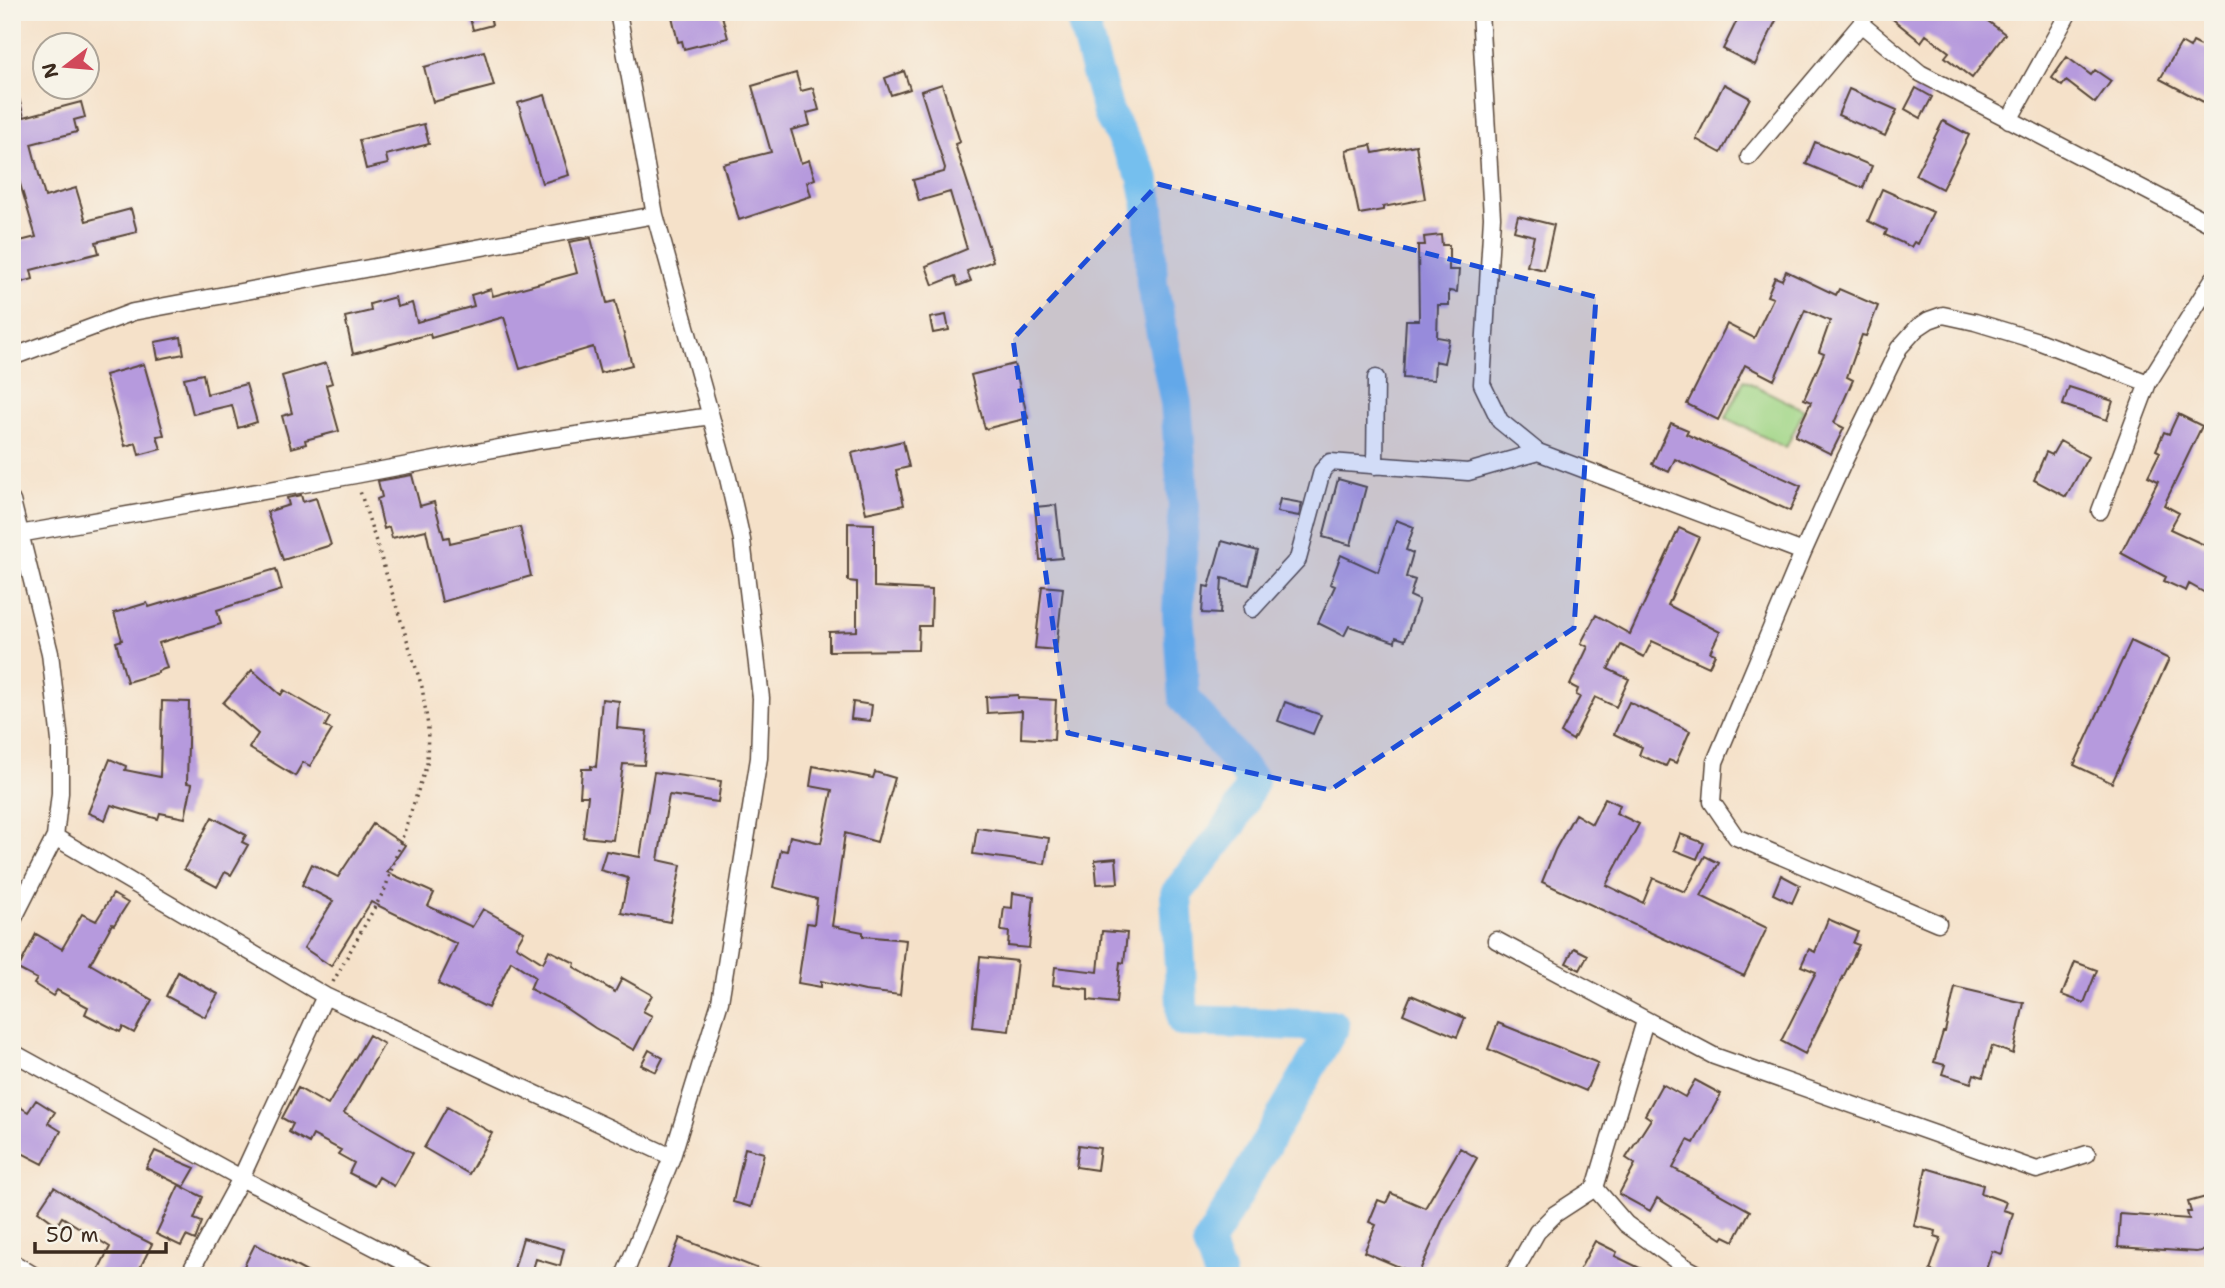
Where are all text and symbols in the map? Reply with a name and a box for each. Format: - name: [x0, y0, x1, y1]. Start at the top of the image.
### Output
- north arrow: [32, 32, 102, 102]
- text: N: [36, 60, 64, 81]
- scale bar: [35, 1211, 166, 1255]
- text: 50 m: [46, 1221, 99, 1249]

